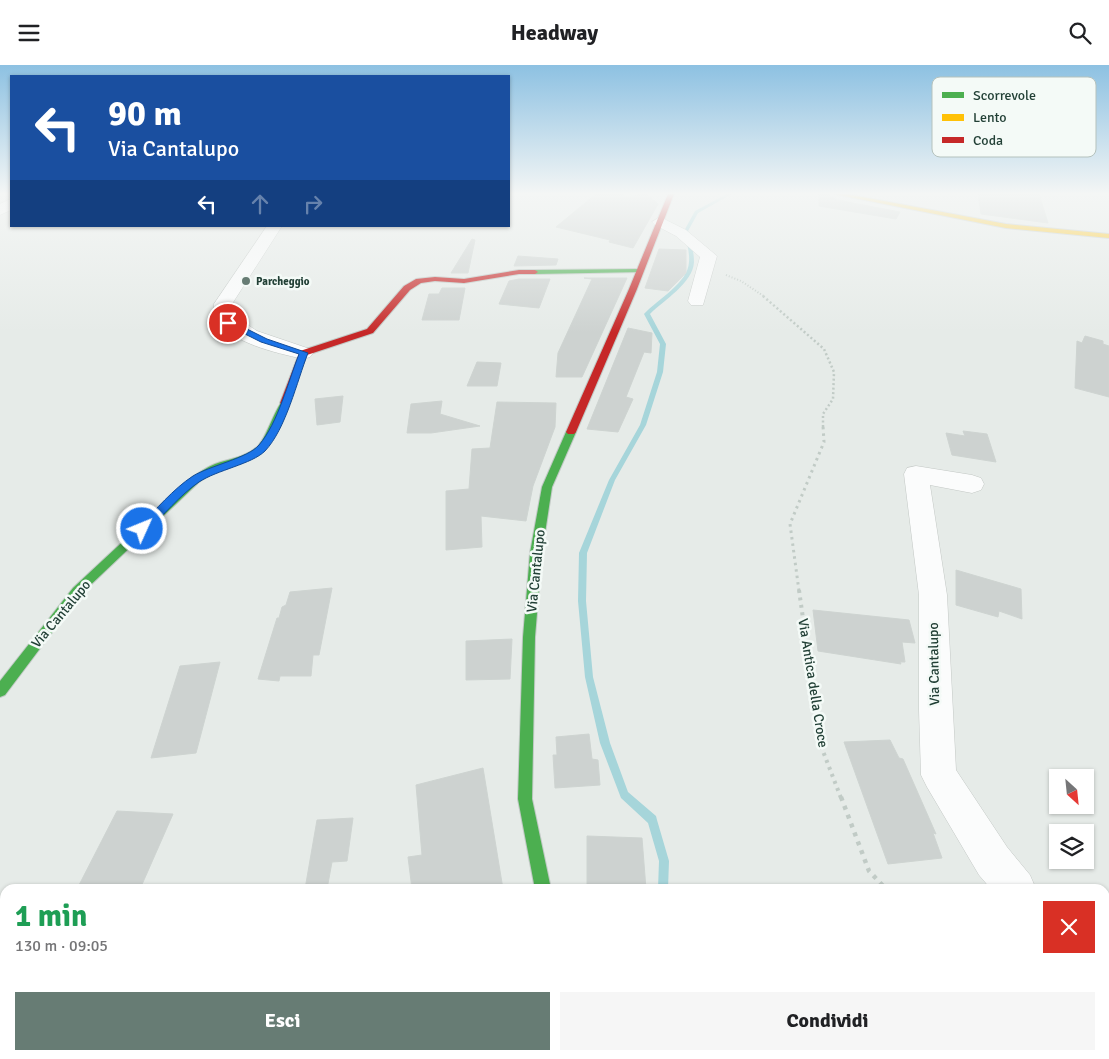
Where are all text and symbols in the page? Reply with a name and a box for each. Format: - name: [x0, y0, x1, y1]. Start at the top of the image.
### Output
- icon: menu: [15, 19, 43, 47]
- text: Headway: [511, 19, 598, 46]
- icon: search: [1066, 19, 1094, 47]
- legend: [932, 77, 1096, 157]
- text: Scorrevole: [973, 87, 1036, 104]
- text: 90 m: [108, 92, 182, 135]
- icon: left: [25, 95, 90, 160]
- text: Lento: [973, 109, 1007, 126]
- text: Coda: [973, 132, 1003, 149]
- text: Via Cantalupo: [108, 135, 239, 162]
- icon: left: [193, 190, 221, 218]
- icon: ahead: [246, 190, 274, 218]
- icon: right: [299, 190, 327, 218]
- marker: Parcheggio: [240, 275, 252, 287]
- place label: Parcheggio: [256, 275, 310, 288]
- pin: [207, 302, 249, 344]
- icon: arrive: [214, 309, 242, 337]
- position arrow: [115, 502, 167, 554]
- street label: Via Cantalupo: [523, 529, 549, 613]
- street label: Via Cantalupo: [28, 577, 94, 651]
- street label: Via Antica della Croce: [794, 617, 832, 749]
- street label: Via Cantalupo: [925, 622, 943, 706]
- north arrow: [1049, 769, 1094, 814]
- map controls: [1049, 769, 1094, 869]
- button: layers: [1049, 824, 1094, 869]
- text: 1 min: [15, 898, 87, 935]
- button: close: [1043, 901, 1095, 953]
- text: 130 m · 09:05: [15, 936, 108, 956]
- button: Esci: [15, 992, 550, 1050]
- button: Condividi: [560, 992, 1095, 1050]

